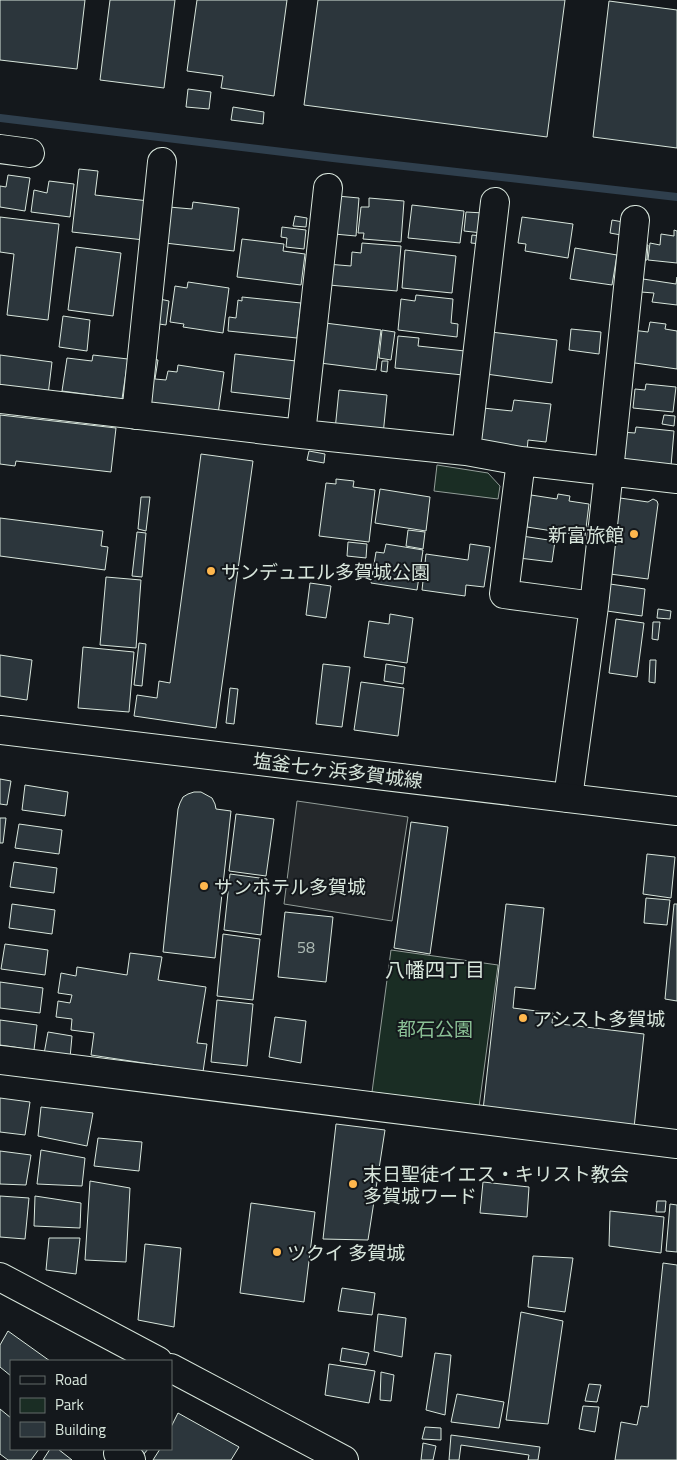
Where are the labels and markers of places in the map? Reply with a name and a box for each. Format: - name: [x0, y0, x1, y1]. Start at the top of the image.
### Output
- place label: 新富旅館: [548, 520, 624, 549]
- marker: 新富旅館: [628, 528, 640, 540]
- place label: サンデュエル多賀城公園: [221, 557, 430, 586]
- marker: サンデュエル多賀城公園: [205, 565, 217, 577]
- place label: サンホテル多賀城: [214, 872, 366, 901]
- marker: サンホテル多賀城: [198, 880, 210, 892]
- place label: アシスト多賀城: [533, 1004, 665, 1033]
- marker: アシスト多賀城: [517, 1012, 529, 1024]
- place label: 末日聖徒イエス・キリスト教会 多賀城ワード: [363, 1159, 629, 1210]
- marker: 末日聖徒イエス・キリスト教会 多賀城ワード: [347, 1178, 359, 1190]
- place label: ツクイ 多賀城: [287, 1238, 405, 1267]
- marker: ツクイ 多賀城: [271, 1246, 283, 1258]

